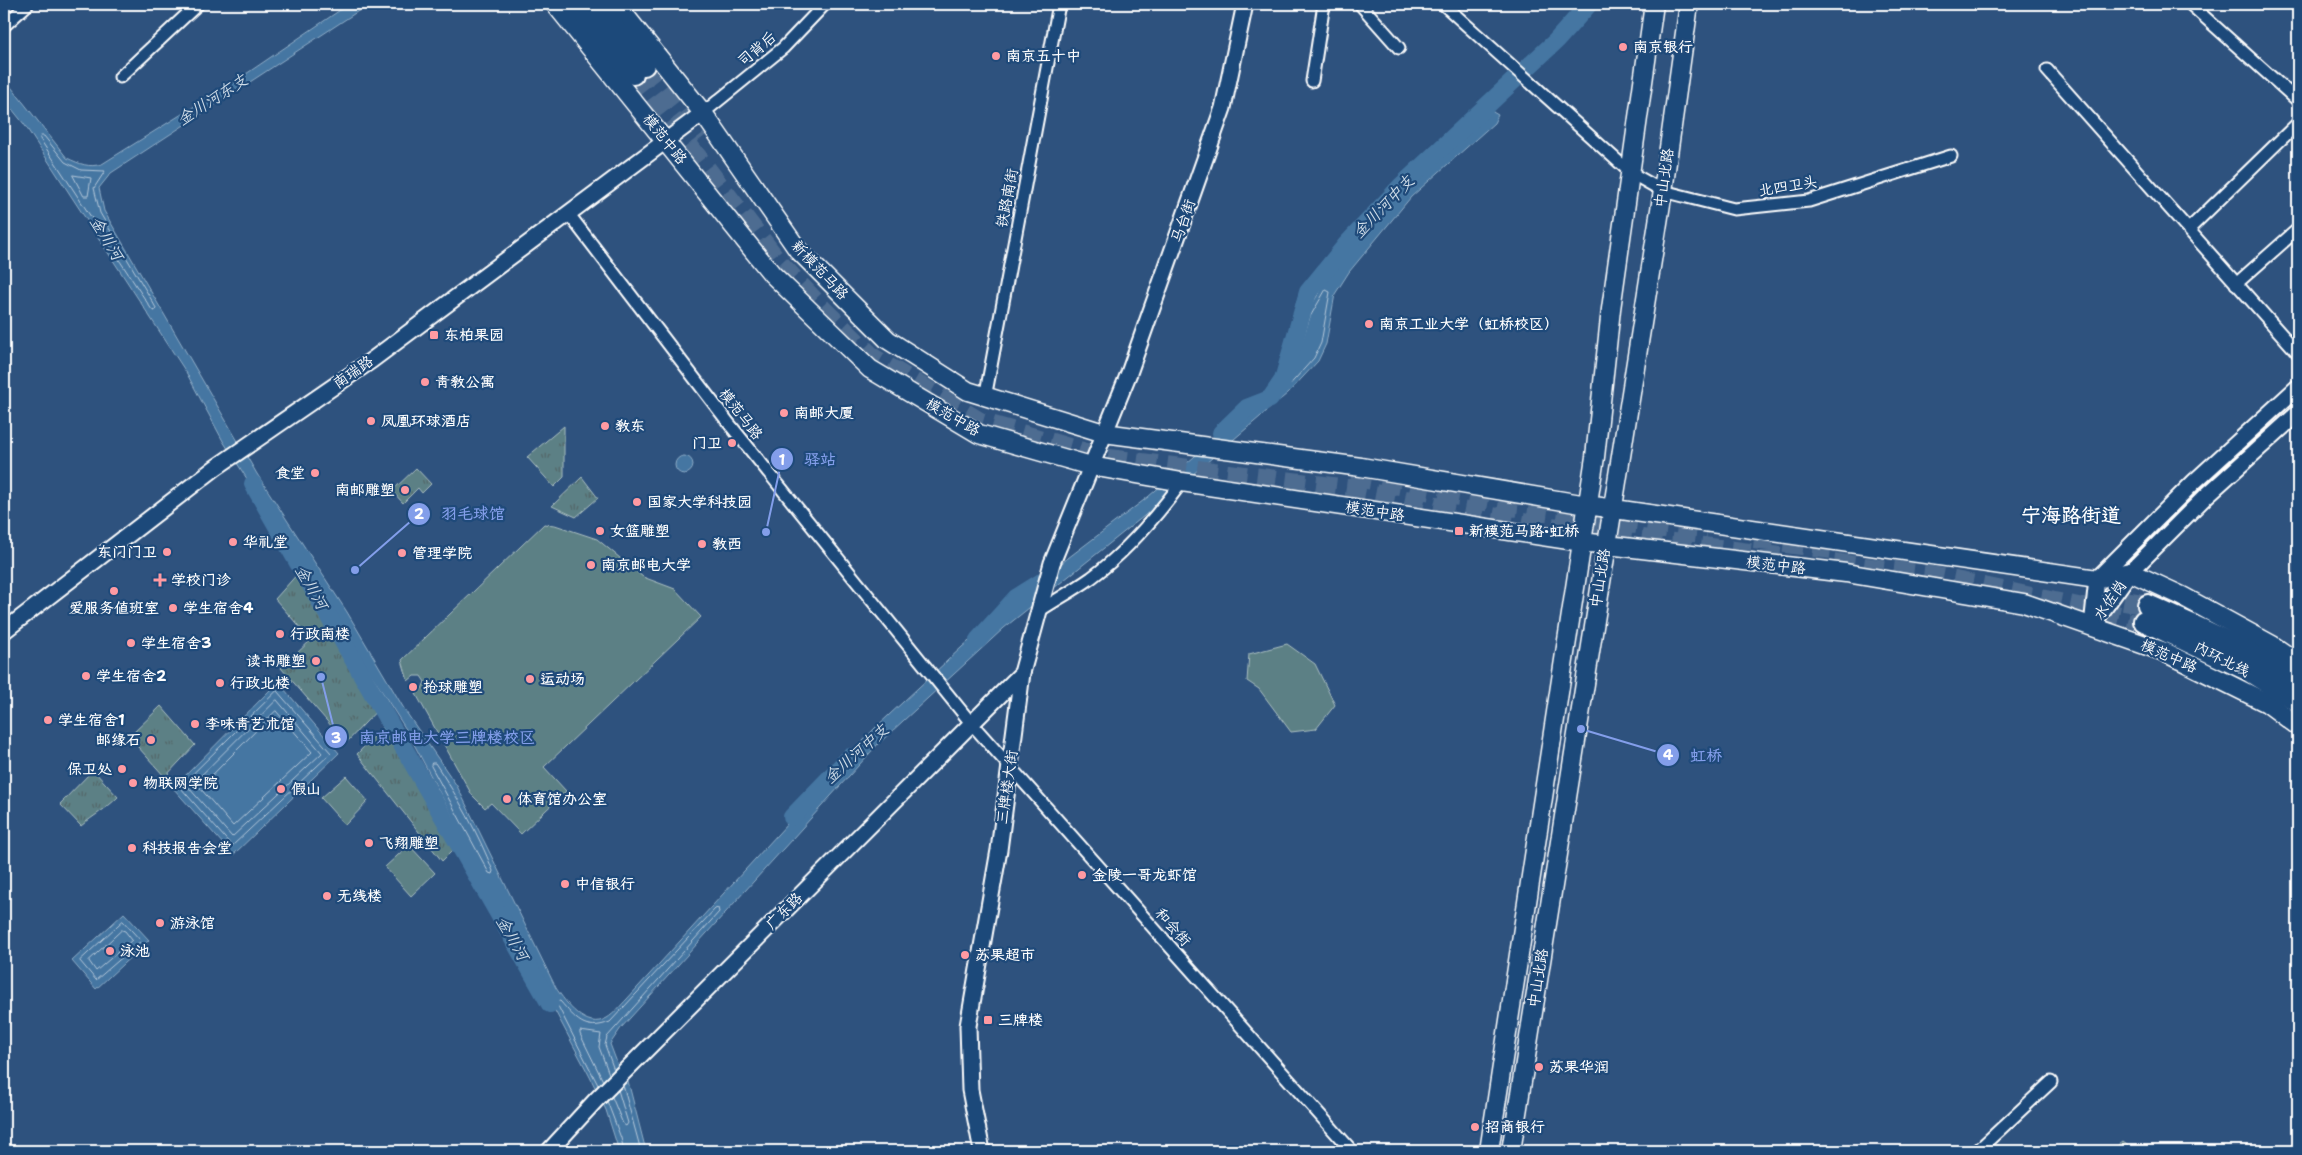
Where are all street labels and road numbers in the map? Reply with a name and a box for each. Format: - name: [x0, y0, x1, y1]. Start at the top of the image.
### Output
- street label: 司背后: [733, 27, 781, 71]
- street label: 模范中路: [638, 109, 692, 169]
- street label: 中山北路: [1650, 147, 1678, 209]
- street label: 铁路南街: [991, 167, 1023, 229]
- street label: 北四卫头: [1757, 171, 1819, 201]
- street label: 马台街: [1166, 196, 1200, 246]
- street label: 新模范马路: [787, 236, 853, 304]
- street label: 南瑞路: [329, 351, 377, 393]
- street label: 模范马路: [715, 384, 767, 444]
- street label: 模范中路: [922, 393, 984, 441]
- street label: 模范中路: [1344, 496, 1406, 526]
- street label: 中山北路: [1585, 547, 1615, 609]
- street label: 模范中路: [1745, 551, 1807, 579]
- street label: 水佐岗: [2089, 576, 2131, 624]
- street label: 模范中路: [2138, 635, 2200, 677]
- street label: 内环北线: [2191, 636, 2253, 682]
- street label: 三牌楼大街: [992, 748, 1022, 826]
- street label: 广东路: [761, 888, 807, 934]
- street label: 和会街: [1151, 904, 1195, 950]
- street label: 中山北路: [1523, 947, 1553, 1009]

